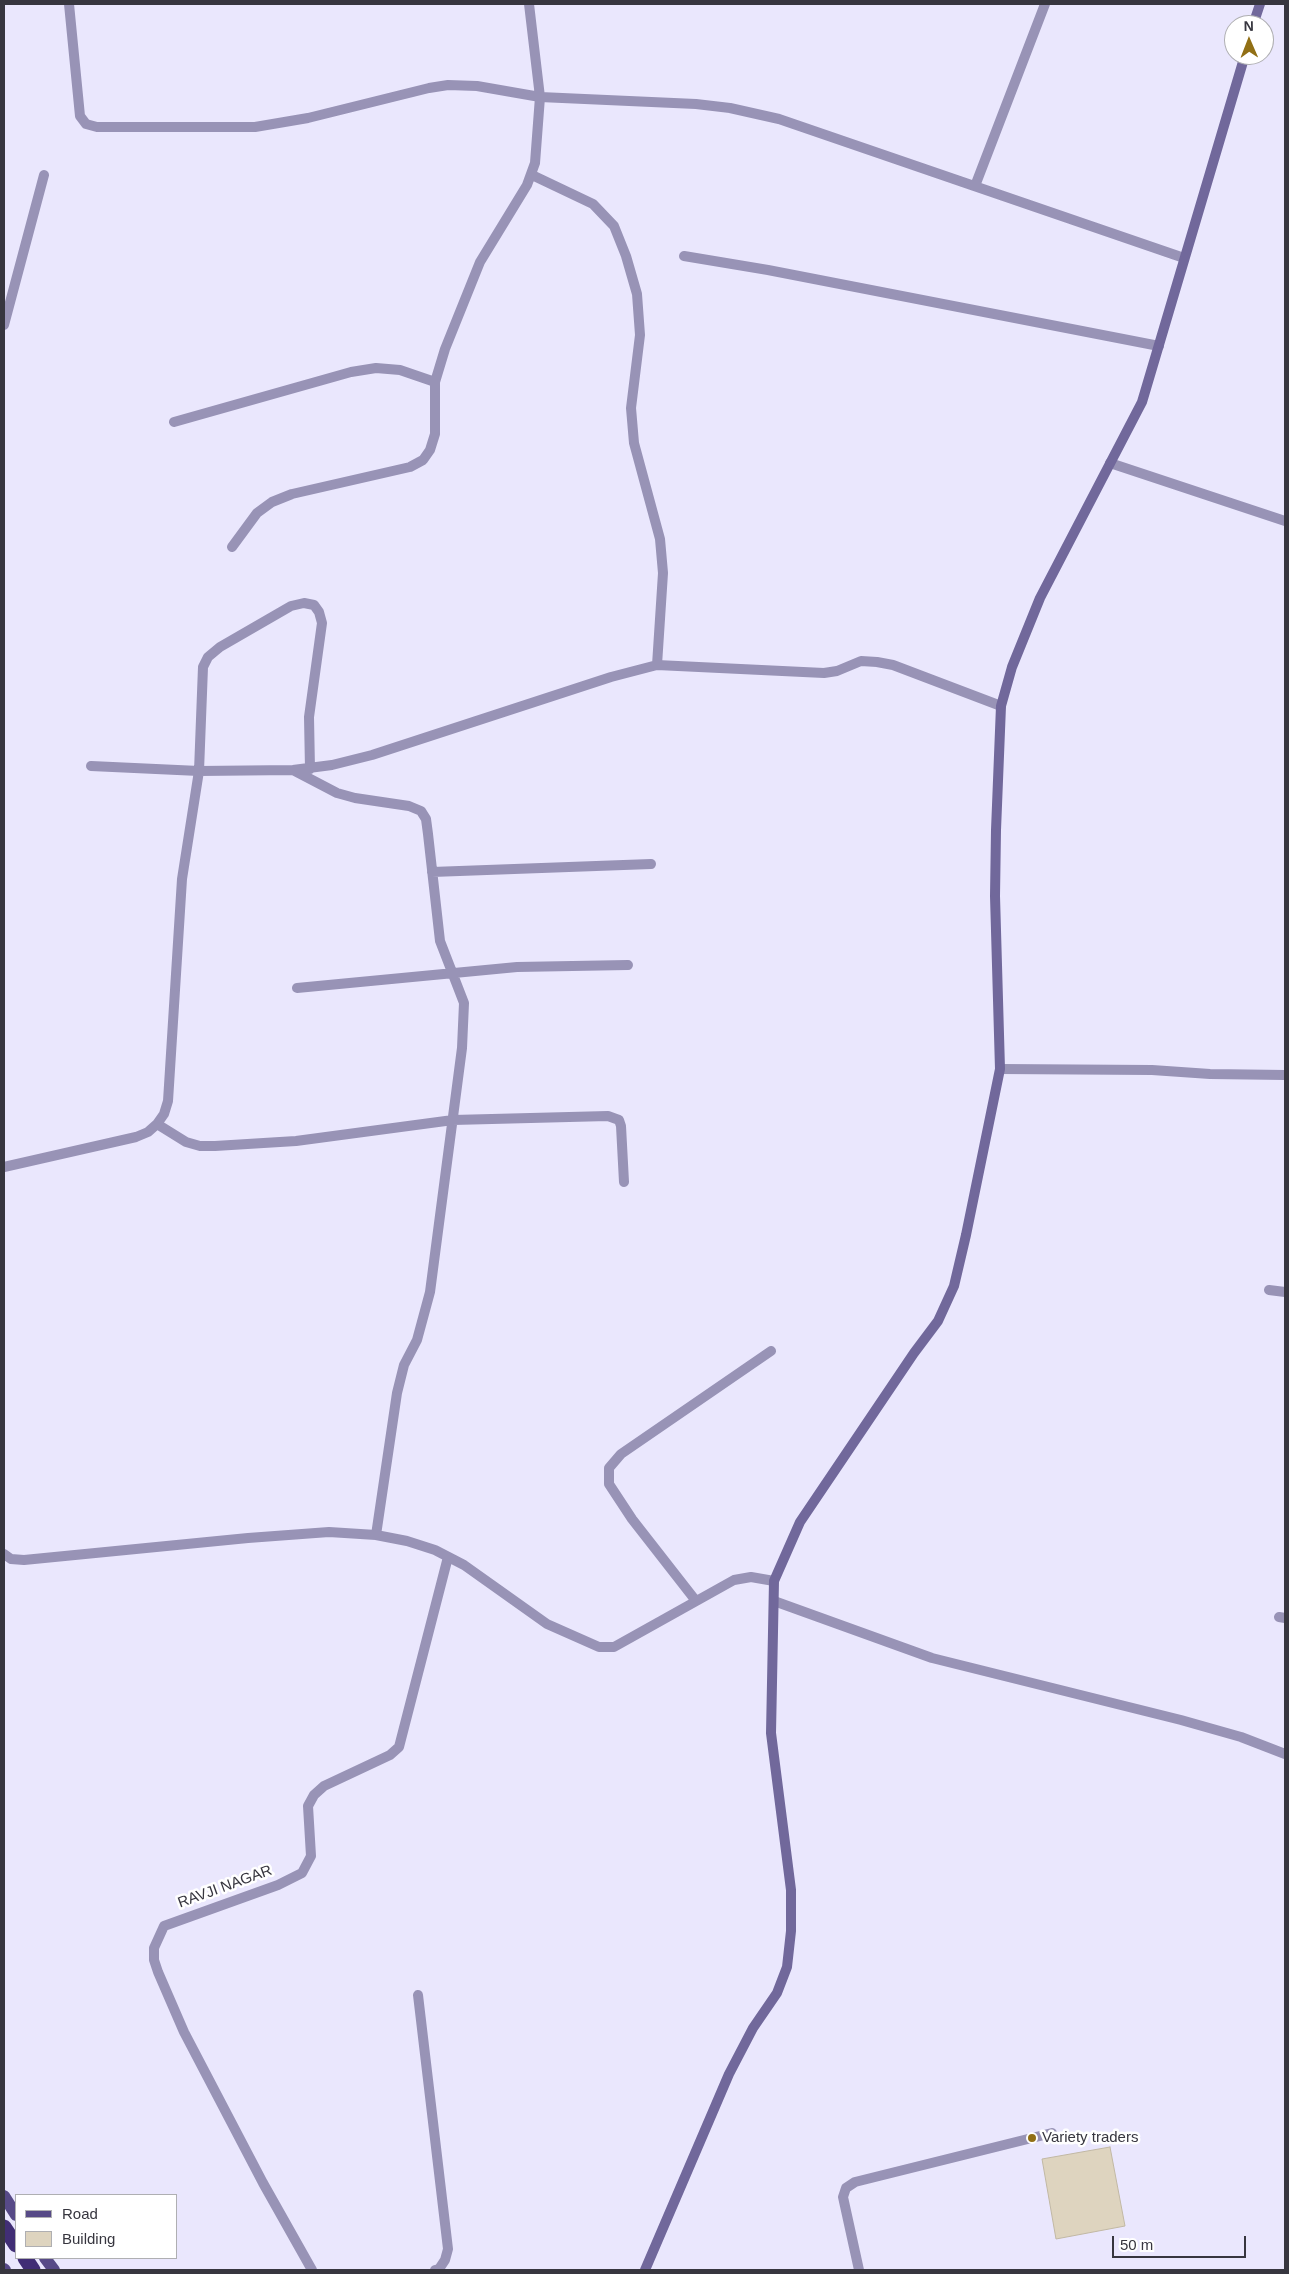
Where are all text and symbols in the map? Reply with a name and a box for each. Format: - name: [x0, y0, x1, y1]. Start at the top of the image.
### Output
- north arrow: [1224, 15, 1274, 65]
- text: N: [1244, 18, 1254, 34]
- street label: RAVJI NAGAR: [175, 1862, 275, 1912]
- place label: Variety traders: [1042, 2129, 1138, 2147]
- marker: Variety traders: [1026, 2132, 1038, 2144]
- legend: [15, 2194, 178, 2259]
- text: Road: [62, 2205, 98, 2222]
- scale bar: [1114, 2226, 1248, 2258]
- text: Building: [62, 2230, 115, 2247]
- text: 50 m: [1120, 2236, 1153, 2253]

